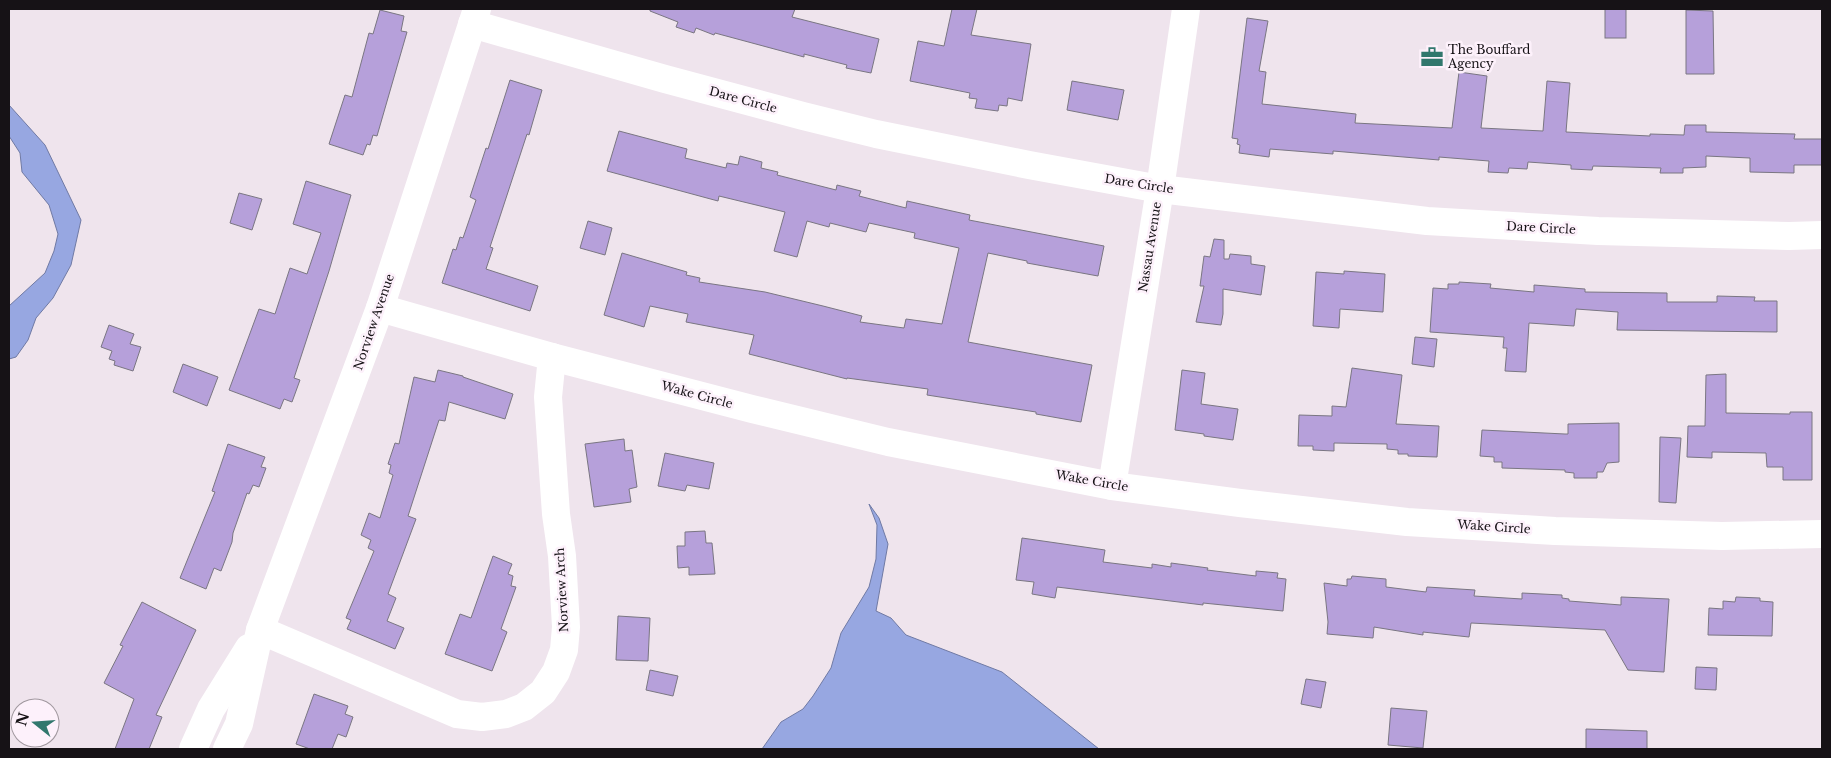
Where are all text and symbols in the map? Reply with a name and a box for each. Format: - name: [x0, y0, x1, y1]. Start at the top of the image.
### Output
- place label: The Bouffard Agency: [1447, 42, 1530, 71]
- office icon: The Bouffard Agency: [1419, 44, 1445, 70]
- street label: Dare Circle: [708, 83, 779, 116]
- street label: Dare Circle: [1104, 171, 1175, 196]
- street label: Nassau Avenue: [1135, 201, 1164, 293]
- street label: Dare Circle: [1506, 218, 1576, 237]
- street label: Norview Avenue: [350, 272, 397, 372]
- street label: Wake Circle: [659, 378, 735, 411]
- street label: Wake Circle: [1054, 467, 1130, 494]
- street label: Wake Circle: [1456, 516, 1531, 537]
- street label: Norview Arch: [552, 547, 571, 633]
- north arrow: [10, 698, 60, 748]
- text: N: [12, 710, 33, 728]

